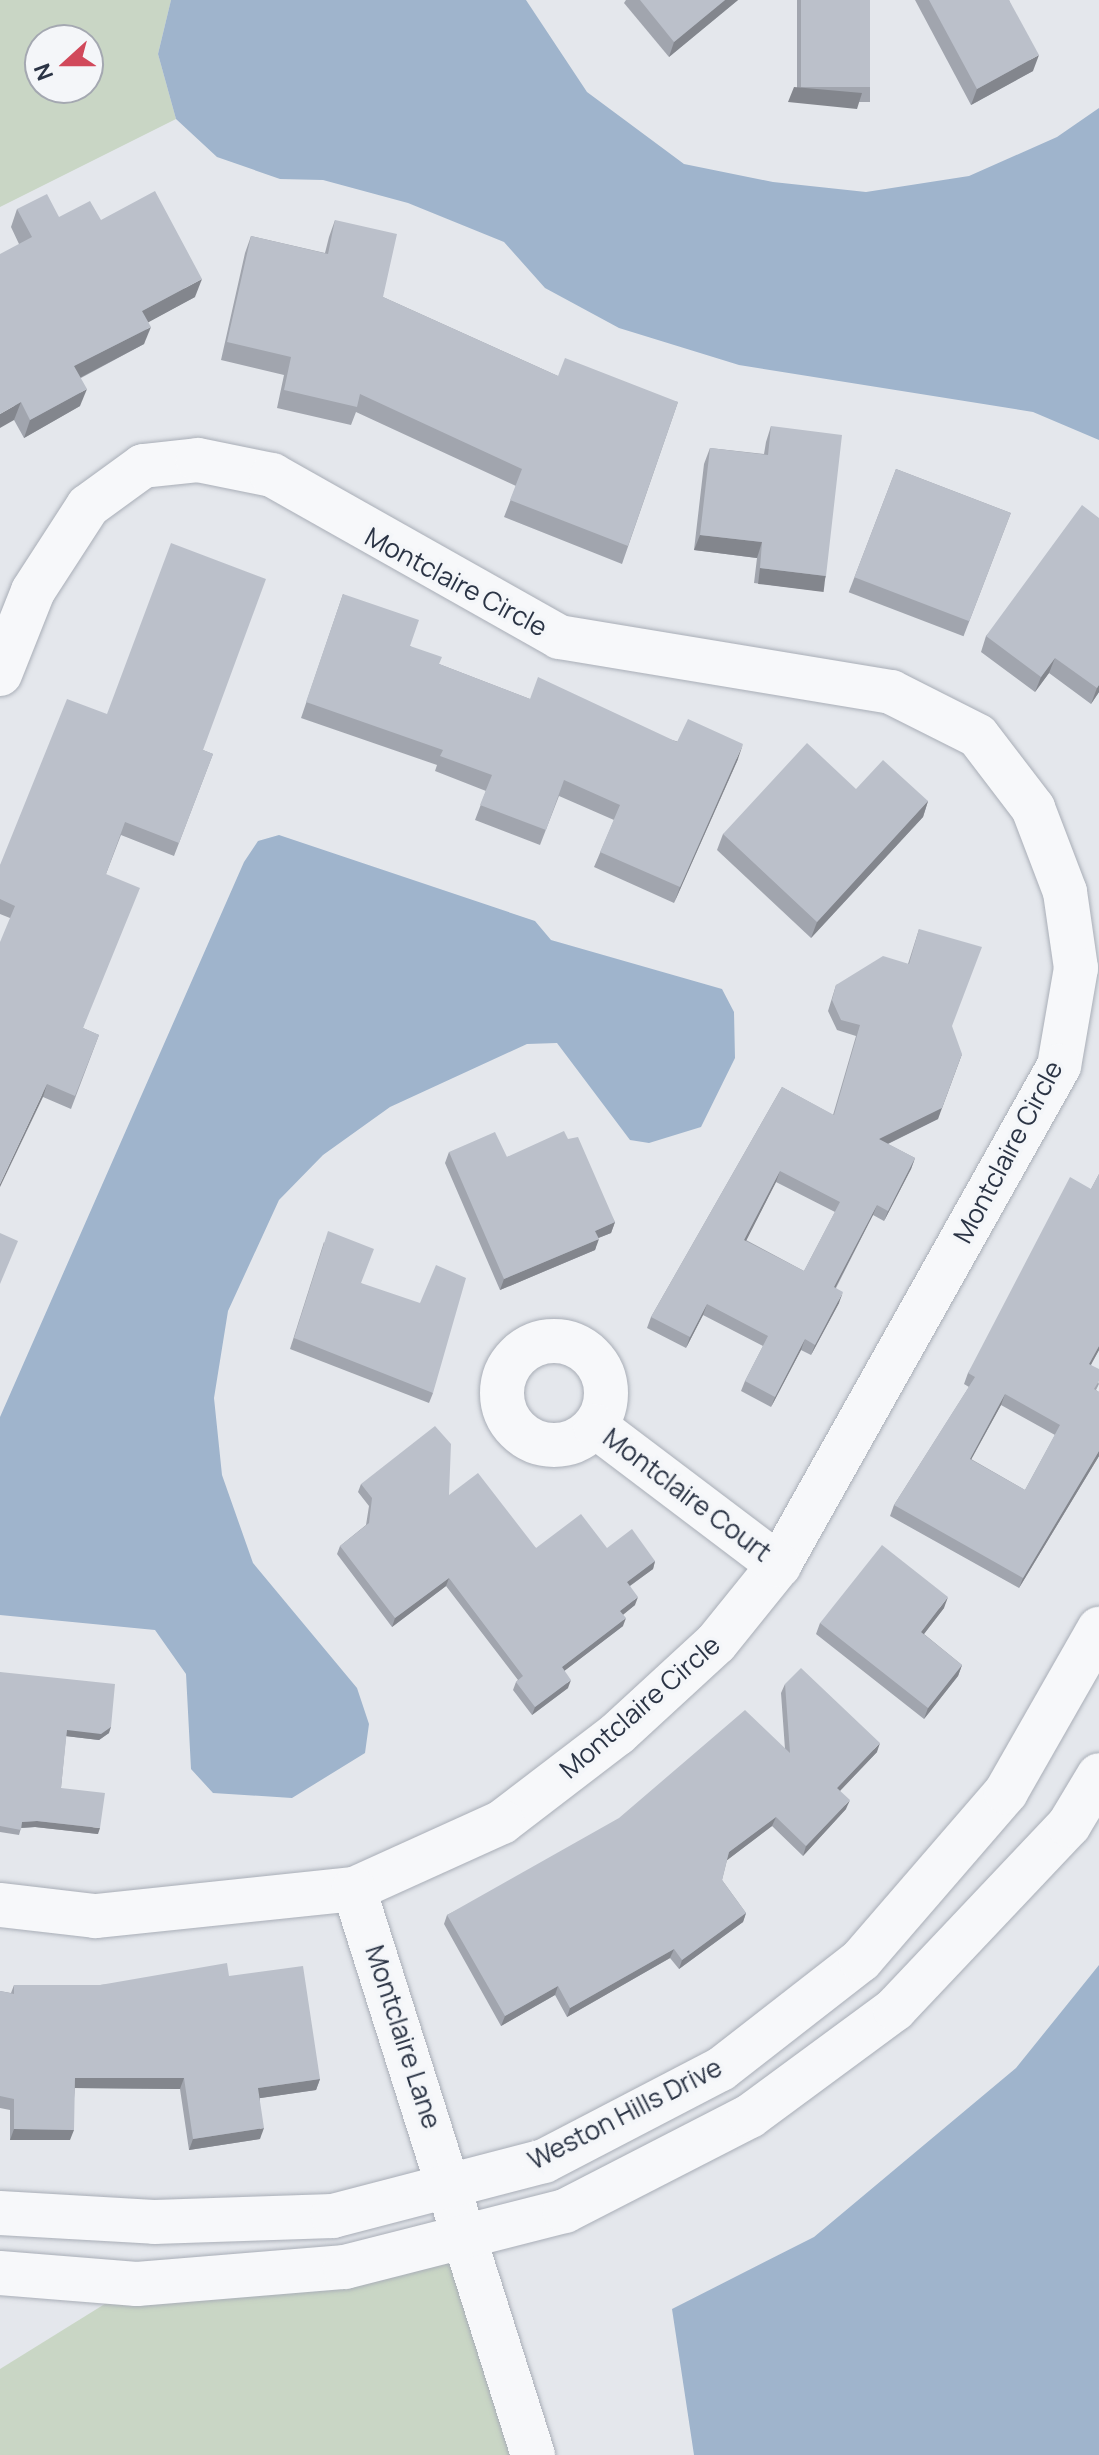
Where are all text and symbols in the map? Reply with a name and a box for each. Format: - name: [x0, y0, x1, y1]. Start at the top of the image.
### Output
- north arrow: [24, 24, 104, 104]
- text: N: [27, 59, 60, 85]
- street label: Montclaire Circle: [360, 521, 552, 643]
- street label: Montclaire Circle: [947, 1056, 1069, 1248]
- street label: Montclaire Court: [597, 1422, 777, 1568]
- street label: Montclaire Circle: [554, 1629, 726, 1785]
- street label: Montclaire Lane: [359, 1941, 447, 2133]
- street label: Weston Hills Drive: [523, 2052, 727, 2176]

